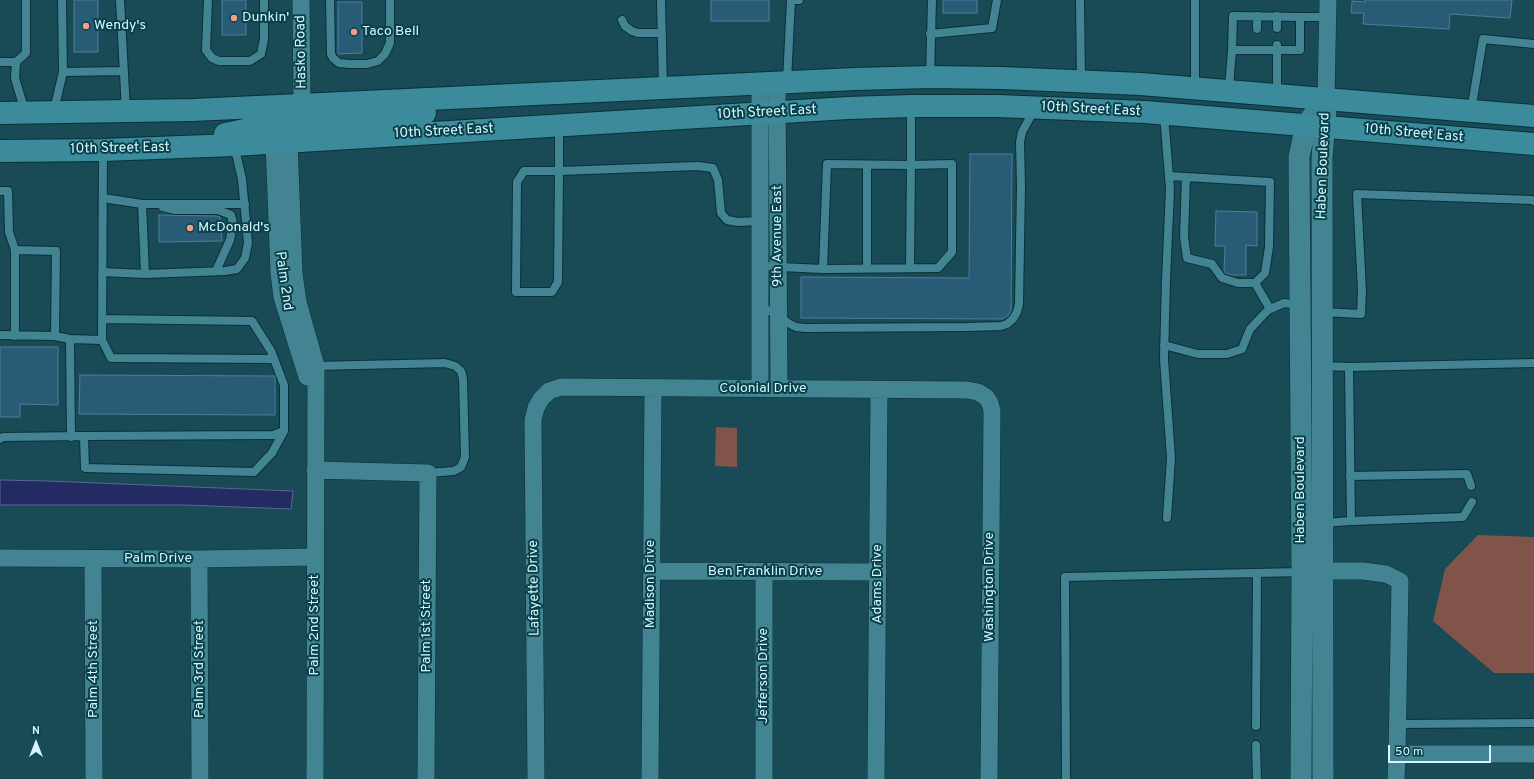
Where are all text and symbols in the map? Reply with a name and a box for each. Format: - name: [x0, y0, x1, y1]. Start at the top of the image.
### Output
- place label: Dunkin': [242, 10, 289, 26]
- marker: Dunkin': [229, 13, 239, 23]
- street label: Hasko Road: [293, 15, 311, 89]
- place label: Wendy's: [94, 18, 146, 34]
- marker: Wendy's: [81, 21, 91, 31]
- place label: Taco Bell: [362, 24, 419, 40]
- marker: Taco Bell: [349, 27, 359, 37]
- street label: 10th Street East: [1041, 99, 1141, 121]
- street label: 10th Street East: [717, 102, 817, 124]
- street label: Haben Boulevard: [1314, 112, 1334, 220]
- street label: 10th Street East: [394, 121, 494, 143]
- street label: 10th Street East: [1364, 121, 1464, 147]
- street label: 10th Street East: [70, 140, 170, 158]
- street label: 9th Avenue East: [770, 185, 786, 287]
- place label: McDonald's: [198, 220, 270, 236]
- marker: McDonald's: [185, 223, 195, 233]
- street label: Palm 2nd: [271, 250, 295, 312]
- street label: Colonial Drive: [719, 381, 807, 397]
- street label: Haben Boulevard: [1293, 436, 1309, 544]
- street label: Washington Drive: [982, 532, 998, 642]
- street label: Lafayette Drive: [526, 540, 544, 636]
- street label: Madison Drive: [643, 540, 659, 628]
- street label: Adams Drive: [870, 544, 886, 624]
- street label: Palm Drive: [124, 551, 192, 567]
- street label: Ben Franklin Drive: [708, 564, 822, 580]
- street label: Palm 2nd Street: [307, 574, 323, 676]
- street label: Palm 1st Street: [419, 579, 435, 673]
- street label: Palm 4th Street: [86, 620, 102, 718]
- street label: Palm 3rd Street: [192, 620, 208, 718]
- street label: Jefferson Drive: [756, 628, 772, 724]
- north arrow: [16, 723, 56, 763]
- text: N: [32, 724, 40, 738]
- scale bar: [1390, 737, 1493, 763]
- text: 50 m: [1395, 744, 1423, 760]

